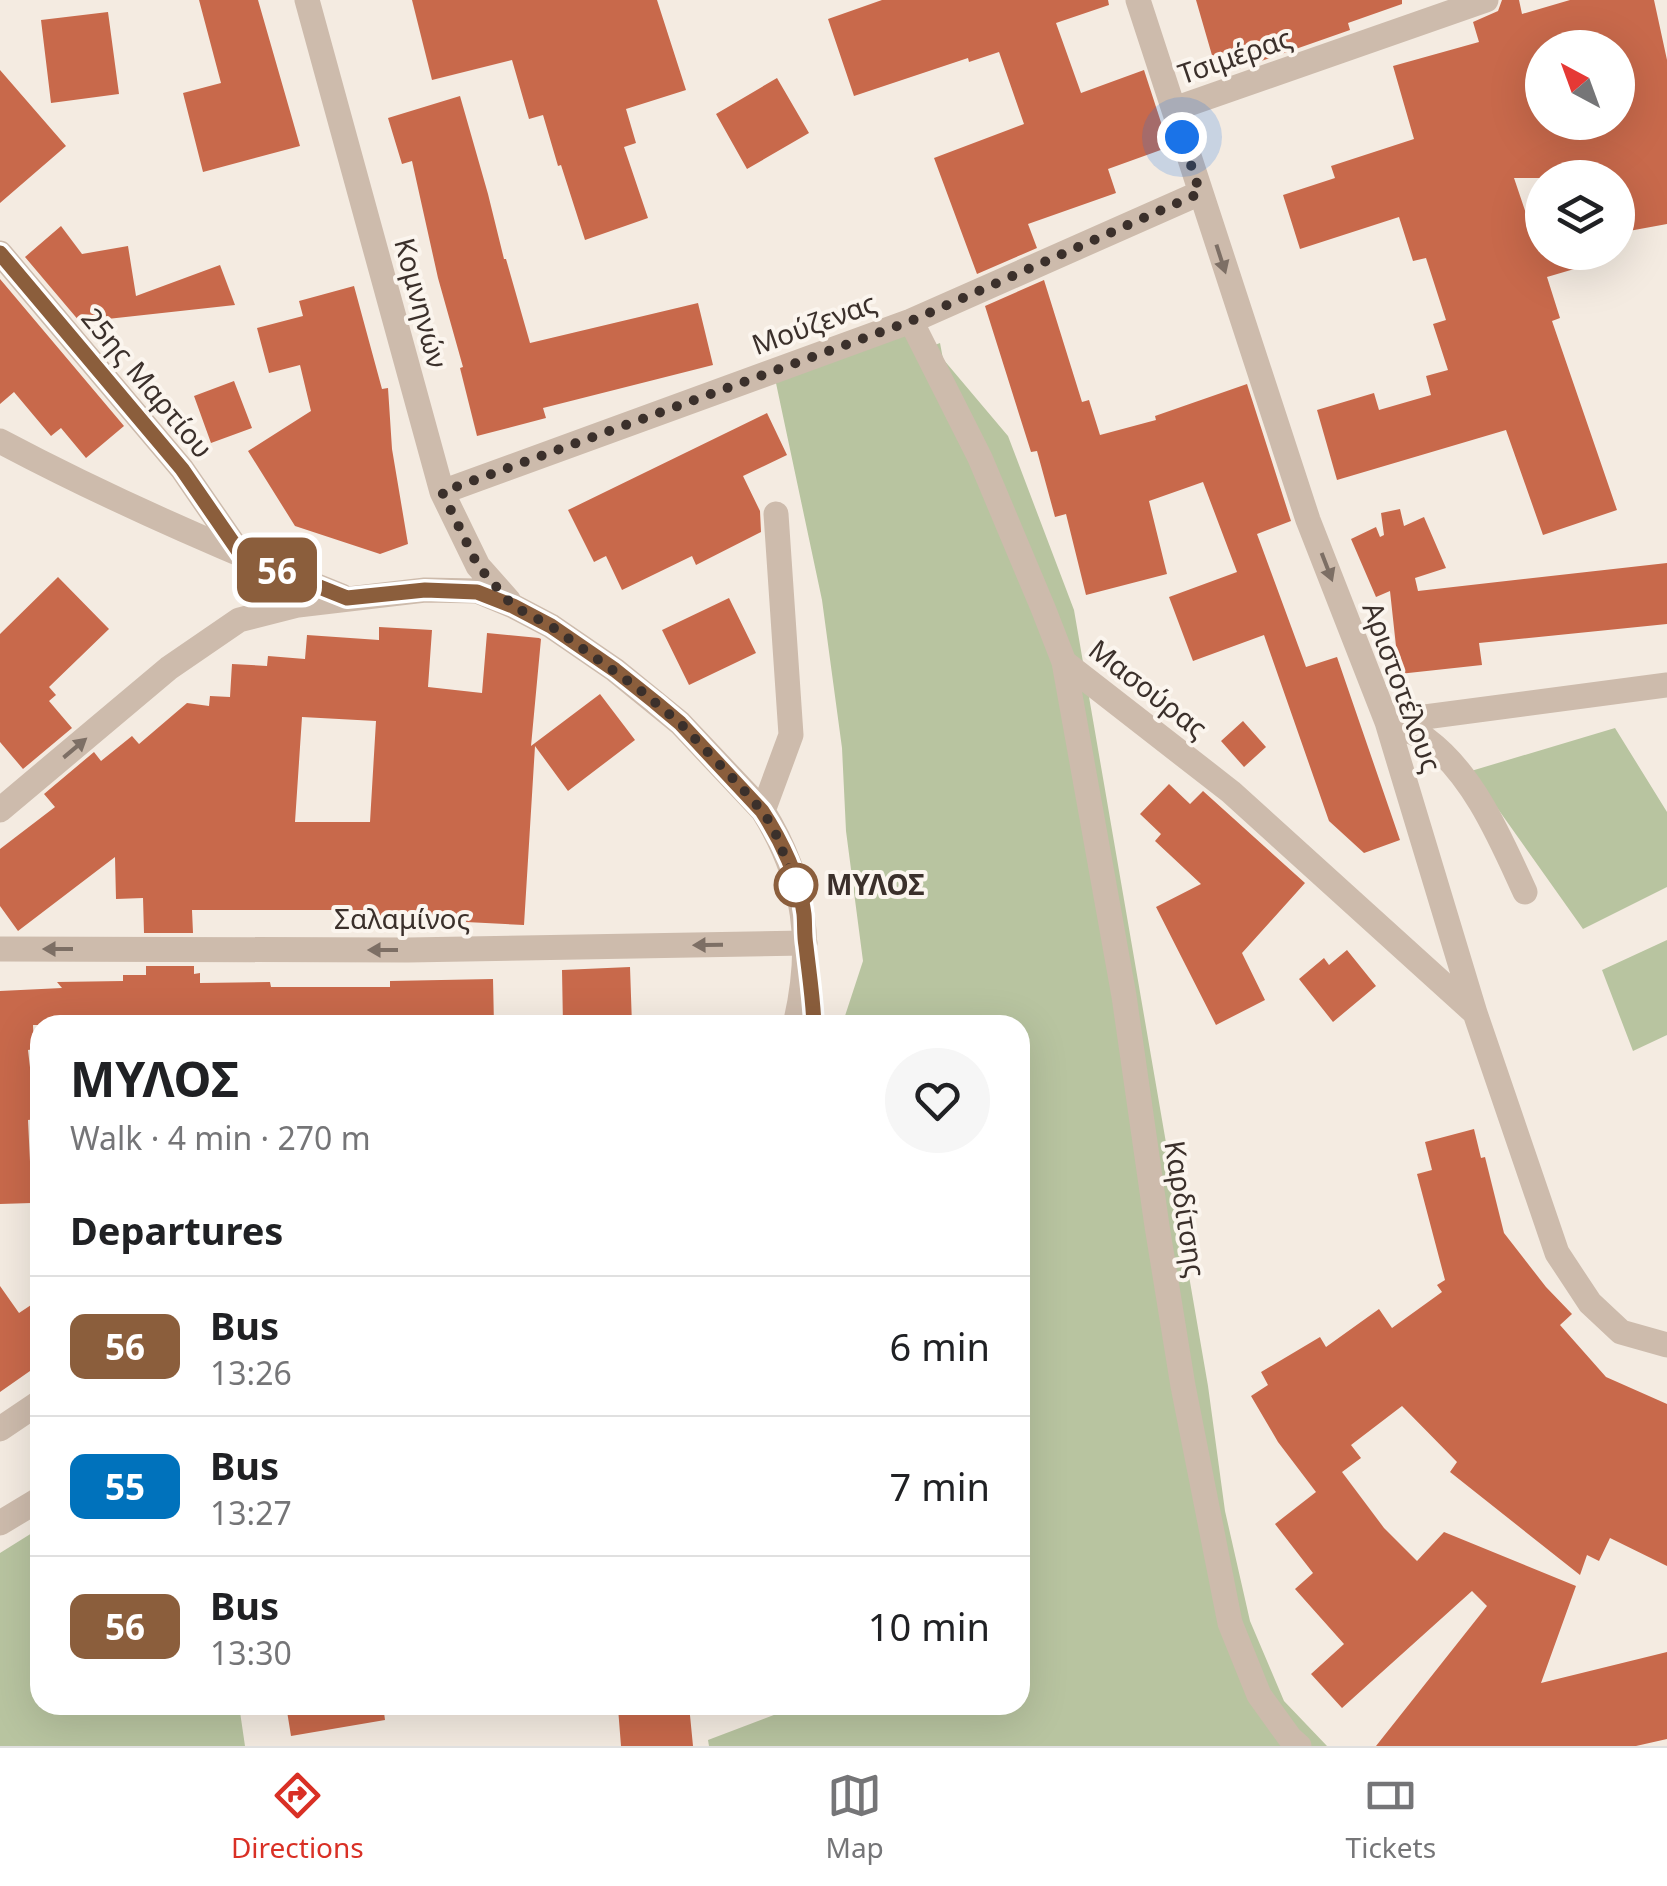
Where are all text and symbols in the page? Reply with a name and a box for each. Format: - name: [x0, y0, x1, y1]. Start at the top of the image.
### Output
- street label: Τσιμέρας: [1173, 18, 1297, 92]
- north arrow: [1525, 30, 1635, 140]
- map controls: [1525, 30, 1635, 270]
- your location: [1157, 112, 1207, 162]
- button: layers: [1525, 160, 1635, 270]
- street label: Κομνηνών: [386, 233, 458, 372]
- one-way arrow: [1215, 245, 1230, 275]
- street label: Μούζενας: [746, 283, 881, 363]
- street label: 25ης Μαρτίου: [74, 299, 222, 466]
- line badge: 56: [232, 538, 322, 602]
- text: 56: [257, 547, 297, 594]
- one-way arrow: [1319, 552, 1335, 582]
- street label: Αριστοτέλους: [1355, 596, 1451, 777]
- street label: Μασούρας: [1082, 630, 1216, 746]
- one-way arrow: [62, 737, 87, 759]
- marker: ΜΥΛΟΣ: [775, 864, 817, 906]
- place label: ΜΥΛΟΣ: [826, 865, 925, 903]
- street label: Σαλαμίνος: [334, 899, 470, 937]
- one-way arrow: [691, 937, 723, 953]
- one-way arrow: [41, 941, 73, 957]
- one-way arrow: [366, 942, 398, 958]
- text: ΜΥΛΟΣ: [70, 1046, 239, 1111]
- button: heart: [885, 1048, 990, 1153]
- text: Walk · 4 min · 270 m: [70, 1116, 371, 1159]
- street label: Καρδίτσης: [1156, 1138, 1216, 1280]
- text: Departures: [70, 1204, 283, 1256]
- text: Bus: [210, 1299, 279, 1351]
- text: 6 min: [890, 1320, 990, 1372]
- text: 56: [105, 1323, 145, 1370]
- text: 13:26: [210, 1351, 292, 1394]
- text: Bus: [210, 1439, 279, 1491]
- text: 7 min: [890, 1460, 990, 1512]
- text: 55: [105, 1463, 145, 1510]
- text: 13:27: [210, 1491, 292, 1534]
- text: Bus: [210, 1579, 279, 1631]
- text: 10 min: [868, 1600, 990, 1652]
- text: 56: [105, 1603, 145, 1650]
- text: 13:30: [210, 1631, 292, 1674]
- tab: Directions: [231, 1768, 364, 1866]
- tab: Map: [826, 1768, 884, 1866]
- tab: Tickets: [1346, 1768, 1436, 1866]

